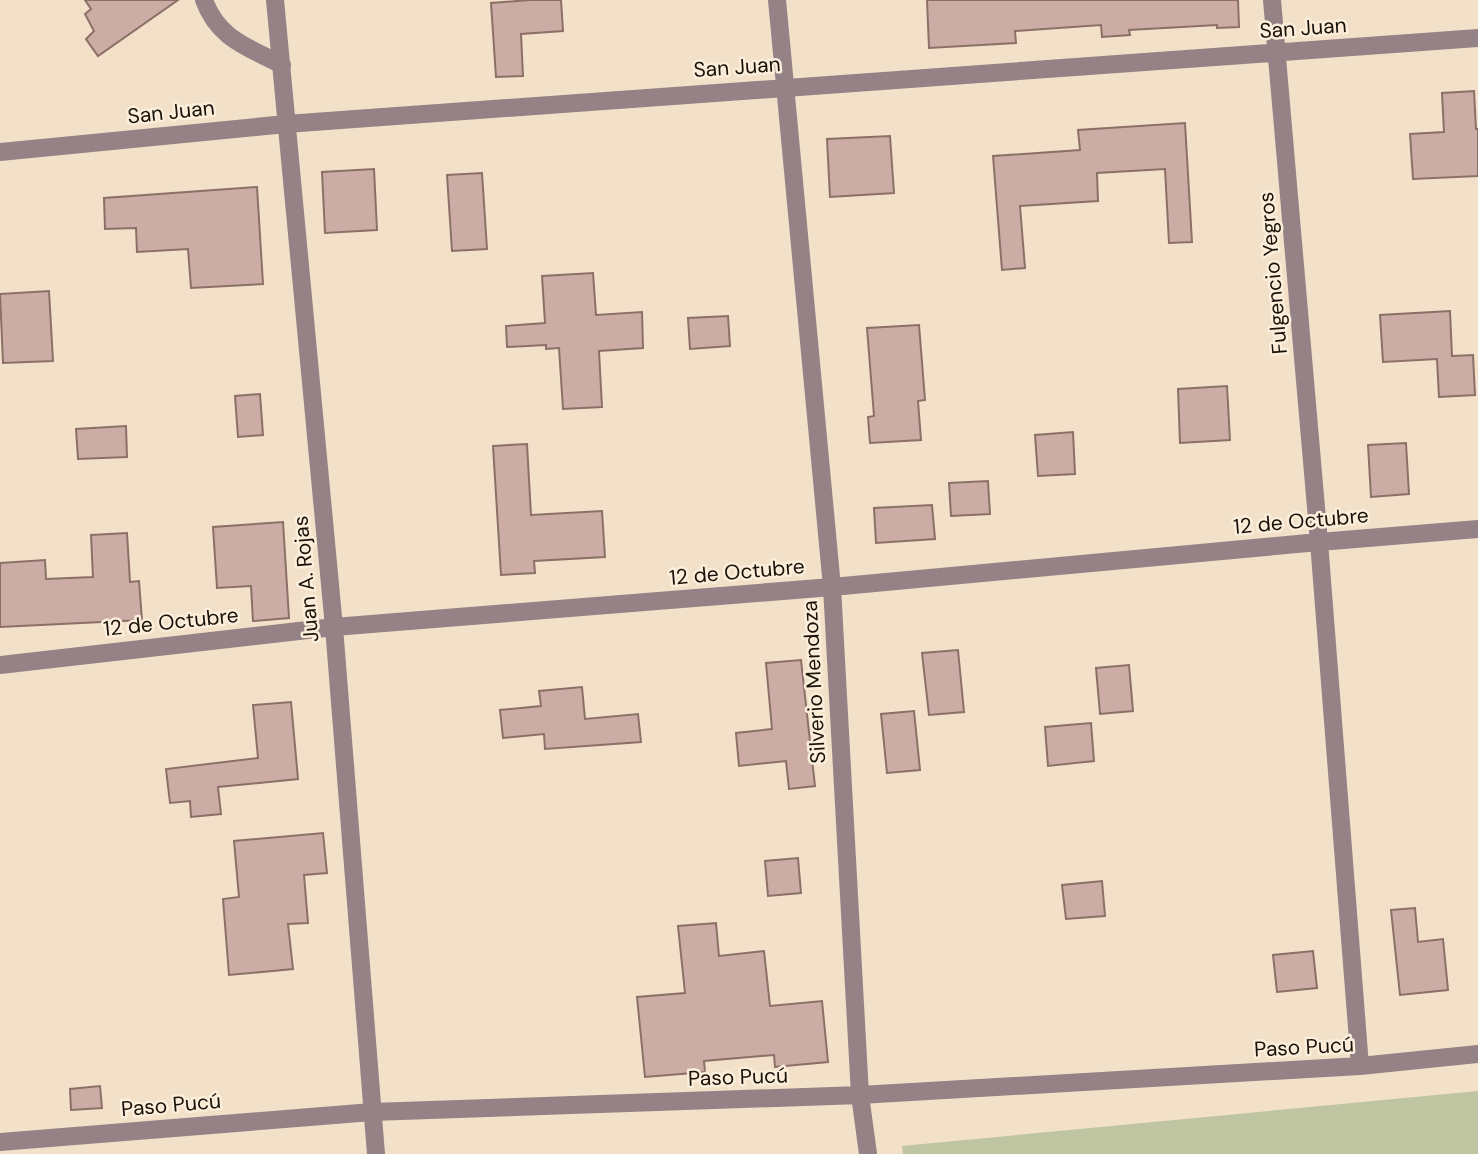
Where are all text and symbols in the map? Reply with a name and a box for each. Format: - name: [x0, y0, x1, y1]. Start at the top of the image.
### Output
- street label: San Juan: [1258, 11, 1348, 45]
- street label: San Juan: [692, 50, 782, 84]
- street label: San Juan: [126, 94, 216, 130]
- street label: Fulgencio Yegros: [1252, 191, 1294, 355]
- street label: 12 de Octubre: [1232, 501, 1370, 541]
- street label: Juan A. Rojas: [287, 515, 325, 643]
- street label: 12 de Octubre: [668, 552, 806, 592]
- street label: Silverio Mendoza: [796, 600, 832, 764]
- street label: 12 de Octubre: [102, 601, 240, 643]
- street label: Paso Pucú: [1253, 1030, 1355, 1064]
- street label: Paso Pucú: [688, 1061, 788, 1093]
- street label: Paso Pucú: [120, 1087, 222, 1123]

